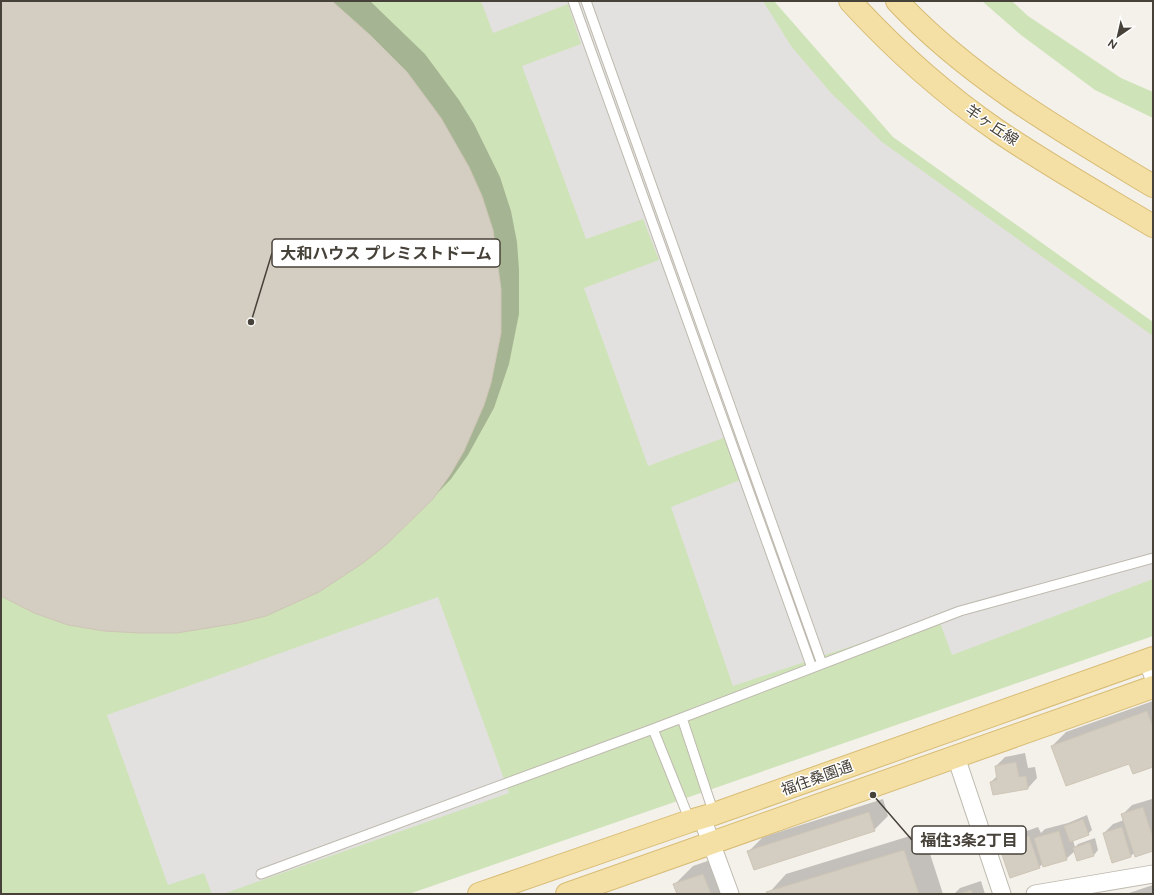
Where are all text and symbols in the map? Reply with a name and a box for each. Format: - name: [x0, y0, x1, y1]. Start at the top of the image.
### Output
- north arrow: [1098, 16, 1138, 56]
- text: N: [1106, 36, 1120, 52]
- street label: 羊ヶ丘線: [962, 101, 1022, 149]
- callout: 大和ハウス プレミストドーム: [272, 239, 500, 267]
- text: 大和ハウス プレミストドーム: [280, 244, 492, 263]
- street label: 福住桑園通: [779, 757, 855, 799]
- callout: 福住3条2丁目: [912, 826, 1026, 854]
- text: 福住3条2丁目: [920, 831, 1018, 850]

